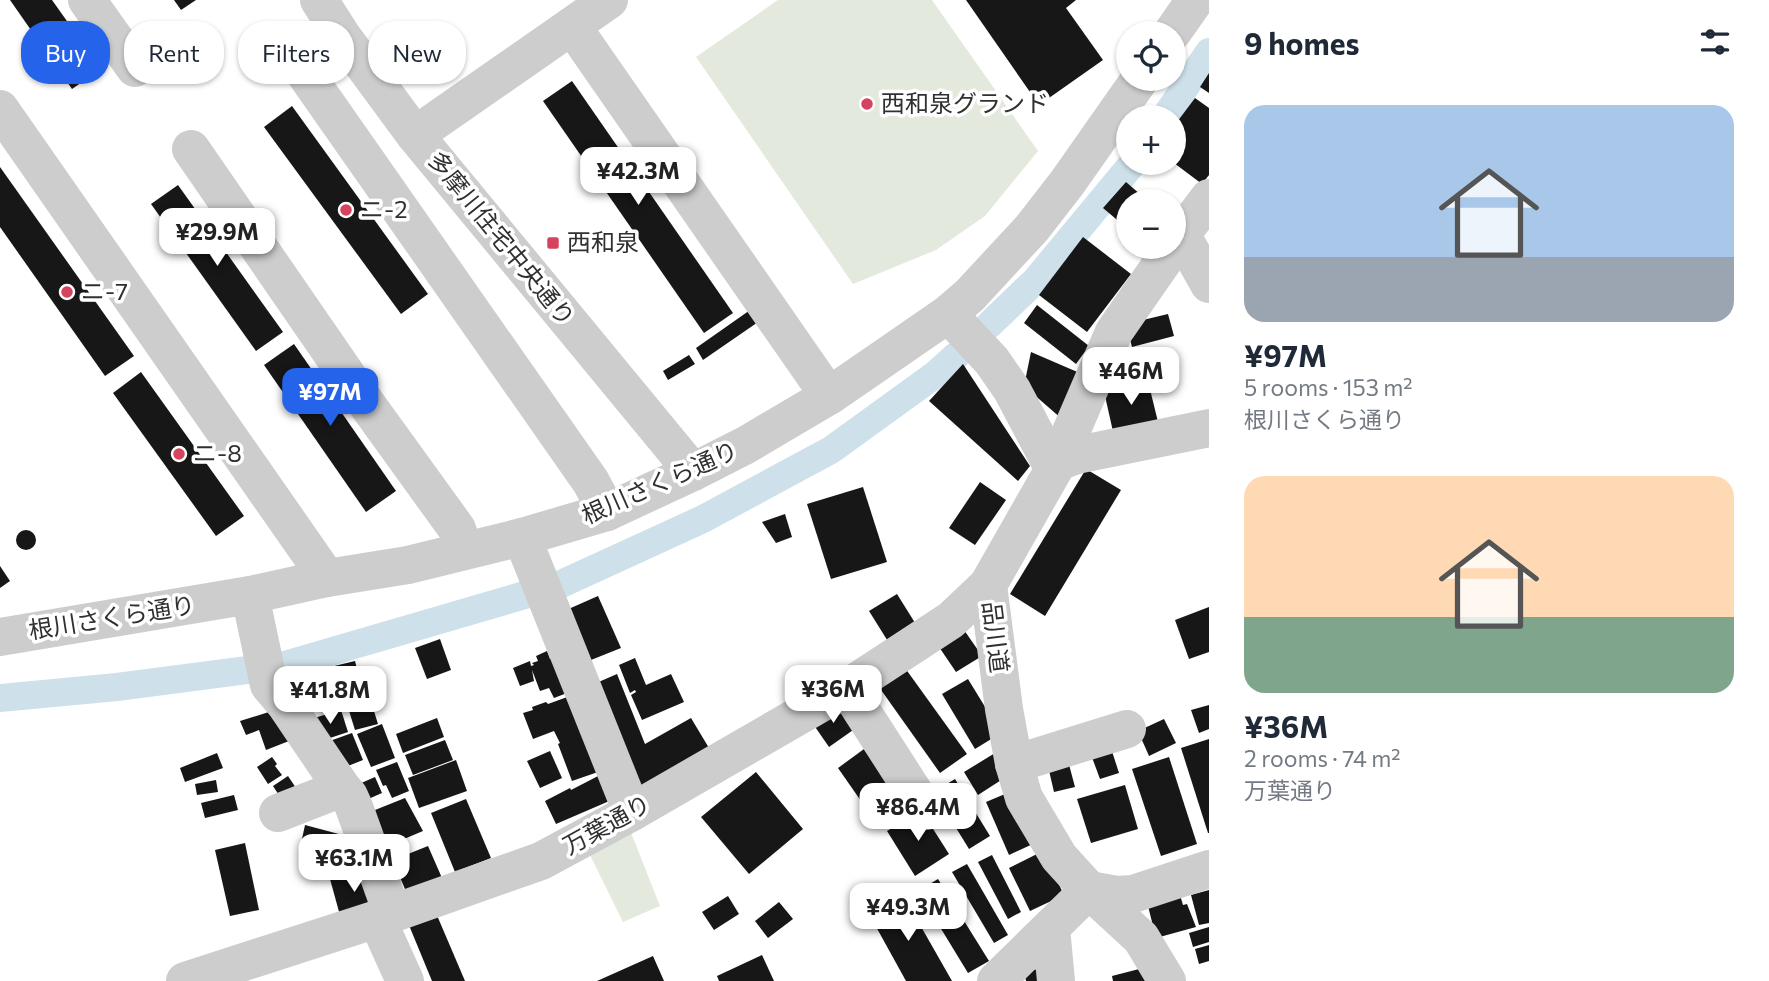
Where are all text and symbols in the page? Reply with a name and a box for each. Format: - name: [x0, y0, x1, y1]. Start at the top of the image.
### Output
- chip: Buy: [21, 21, 110, 84]
- chip: Rent: [124, 21, 224, 84]
- chip: Filters: [238, 21, 354, 84]
- chip: New: [368, 21, 466, 84]
- map controls: [1116, 21, 1186, 259]
- button: locate: [1116, 21, 1186, 91]
- icon: filters: [1696, 23, 1734, 61]
- text: 9 homes: [1244, 24, 1359, 61]
- place label: 西和泉グランド: [881, 88, 1049, 117]
- marker: 西和泉グランド: [859, 96, 875, 112]
- button: +: [1116, 105, 1186, 175]
- street label: 多摩川住宅中央通り: [423, 145, 581, 331]
- pin: ¥42.3M: [581, 148, 695, 207]
- icon: home: [1426, 150, 1552, 276]
- text: ¥42.3M: [596, 156, 680, 184]
- button: −: [1116, 189, 1186, 259]
- place label: ニ-2: [360, 194, 407, 223]
- marker: ニ-2: [338, 202, 354, 218]
- pin: ¥29.9M: [160, 208, 274, 268]
- text: ¥29.9M: [175, 217, 259, 245]
- place label: 西和泉: [567, 227, 639, 256]
- marker: 西和泉: [545, 235, 561, 251]
- place label: ニ-7: [81, 276, 128, 305]
- marker: ニ-7: [59, 284, 75, 300]
- text: ¥97M: [1244, 336, 1327, 373]
- pin: ¥46M: [1090, 348, 1172, 407]
- text: ¥46M: [1098, 356, 1164, 384]
- pin: ¥97M: [289, 368, 371, 428]
- text: 5 rooms · 153 m²: [1244, 373, 1413, 401]
- text: ¥97M: [298, 377, 362, 405]
- text: 根川さくら通り: [1244, 405, 1405, 433]
- street label: 根川さくら通り: [577, 434, 742, 529]
- place label: ニ-8: [193, 438, 242, 467]
- marker: ニ-8: [171, 446, 187, 462]
- icon: home: [1426, 521, 1552, 647]
- street label: 根川さくら通り: [27, 589, 197, 644]
- street label: 品川道: [978, 599, 1015, 674]
- pin: ¥41.8M: [273, 666, 387, 726]
- pin: ¥36M: [792, 666, 874, 725]
- text: ¥36M: [801, 674, 865, 702]
- text: ¥41.8M: [290, 675, 370, 703]
- text: ¥36M: [1244, 707, 1328, 744]
- text: 2 rooms · 74 m²: [1244, 744, 1400, 772]
- text: 万葉通り: [1244, 776, 1336, 804]
- pin: ¥86.4M: [861, 784, 975, 843]
- street label: 万葉通り: [557, 788, 655, 860]
- text: ¥86.4M: [876, 792, 961, 820]
- pin: ¥63.1M: [297, 834, 411, 894]
- text: ¥63.1M: [315, 843, 393, 871]
- pin: ¥49.3M: [851, 884, 965, 943]
- text: ¥49.3M: [866, 892, 950, 920]

